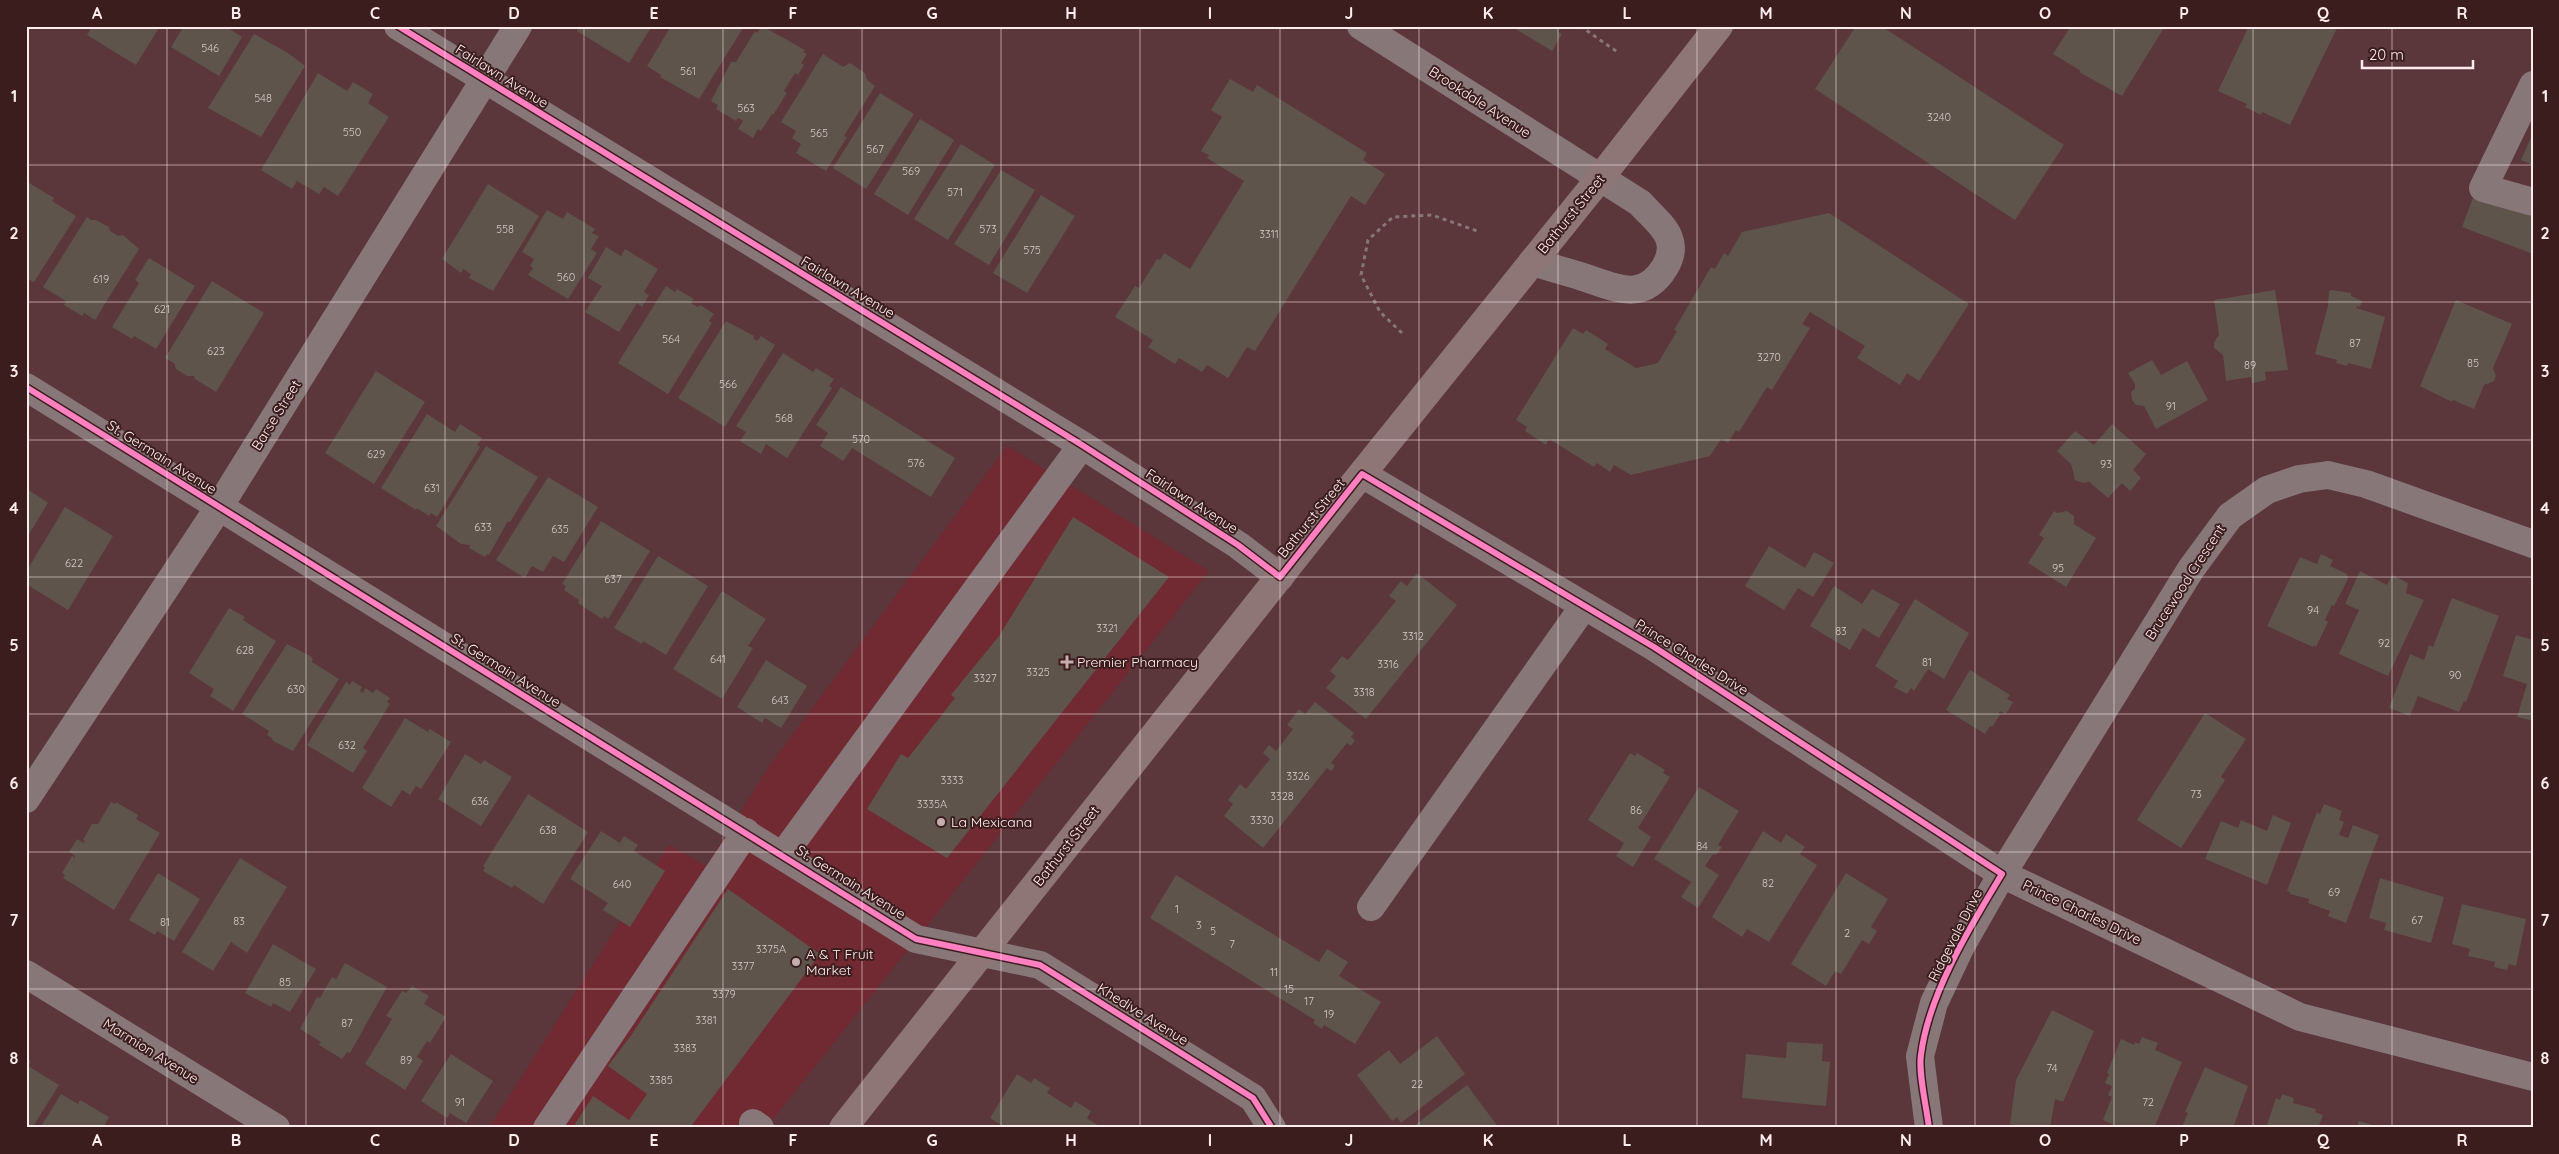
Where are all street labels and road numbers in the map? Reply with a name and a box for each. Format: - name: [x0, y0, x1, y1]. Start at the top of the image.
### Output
- street label: Fairlawn Avenue: [452, 40, 552, 112]
- street label: Brookdale Avenue: [1426, 62, 1534, 142]
- street label: Bathurst Street: [1533, 170, 1609, 257]
- street label: Fairlawn Avenue: [798, 252, 898, 322]
- street label: Barse Street: [247, 376, 305, 454]
- street label: St. Germain Avenue: [104, 416, 220, 498]
- street label: Fairlawn Avenue: [1142, 464, 1242, 538]
- street label: Bathurst Street: [1273, 474, 1349, 561]
- street label: Brucewood Crescent: [2141, 521, 2229, 643]
- street label: Prince Charles Drive: [1632, 615, 1752, 699]
- street label: St. Germain Avenue: [448, 629, 564, 711]
- street label: Bathurst Street: [1029, 802, 1103, 890]
- street label: St. Germain Avenue: [793, 841, 909, 923]
- street label: Prince Charles Drive: [2020, 875, 2144, 949]
- street label: Ridgevale Drive: [1924, 886, 1986, 984]
- street label: Khedive Avenue: [1094, 979, 1192, 1049]
- street label: Marmion Avenue: [100, 1014, 202, 1088]

